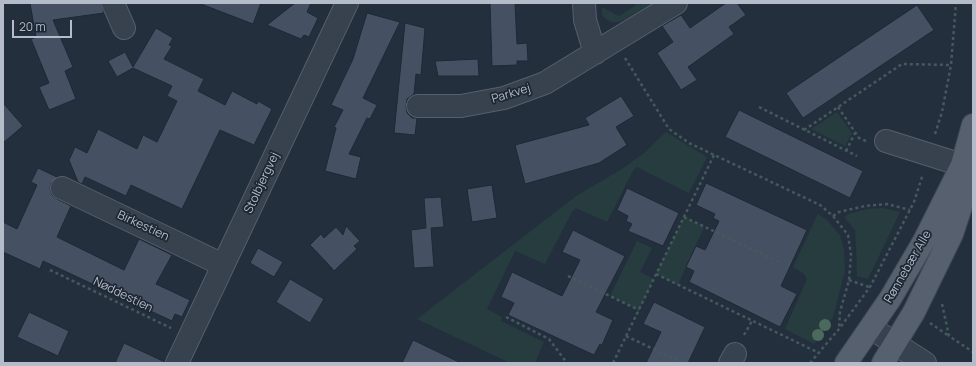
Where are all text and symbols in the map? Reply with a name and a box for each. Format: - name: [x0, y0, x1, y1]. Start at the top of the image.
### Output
- scale bar: [14, 12, 74, 38]
- text: 20 m: [19, 18, 46, 35]
- street label: Parkvej: [490, 81, 532, 107]
- street label: Stolbjergvej: [242, 150, 282, 216]
- street label: Birkestien: [115, 208, 171, 244]
- street label: Rønnebær Alle: [881, 228, 935, 306]
- street label: Nøddestien: [91, 274, 155, 316]

